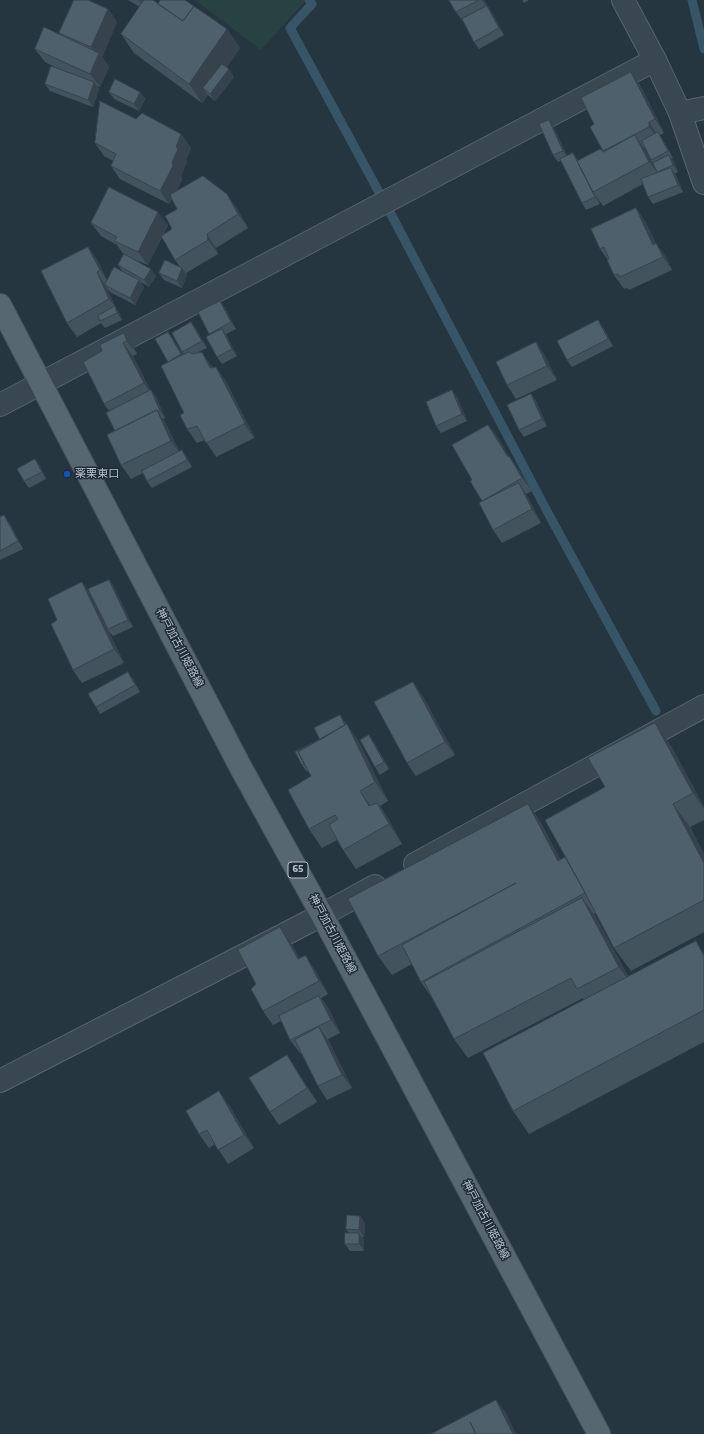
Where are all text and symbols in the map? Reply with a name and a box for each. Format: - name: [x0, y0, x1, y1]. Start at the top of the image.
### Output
- place label: 薬栗東口: [75, 467, 119, 481]
- marker: 薬栗東口: [62, 469, 72, 479]
- street label: 神戸加古川姫路線: [153, 606, 205, 690]
- road number: 65: [288, 862, 308, 878]
- street label: 神戸加古川姫路線: [306, 892, 358, 976]
- street label: 神戸加古川姫路線: [459, 1178, 511, 1262]

